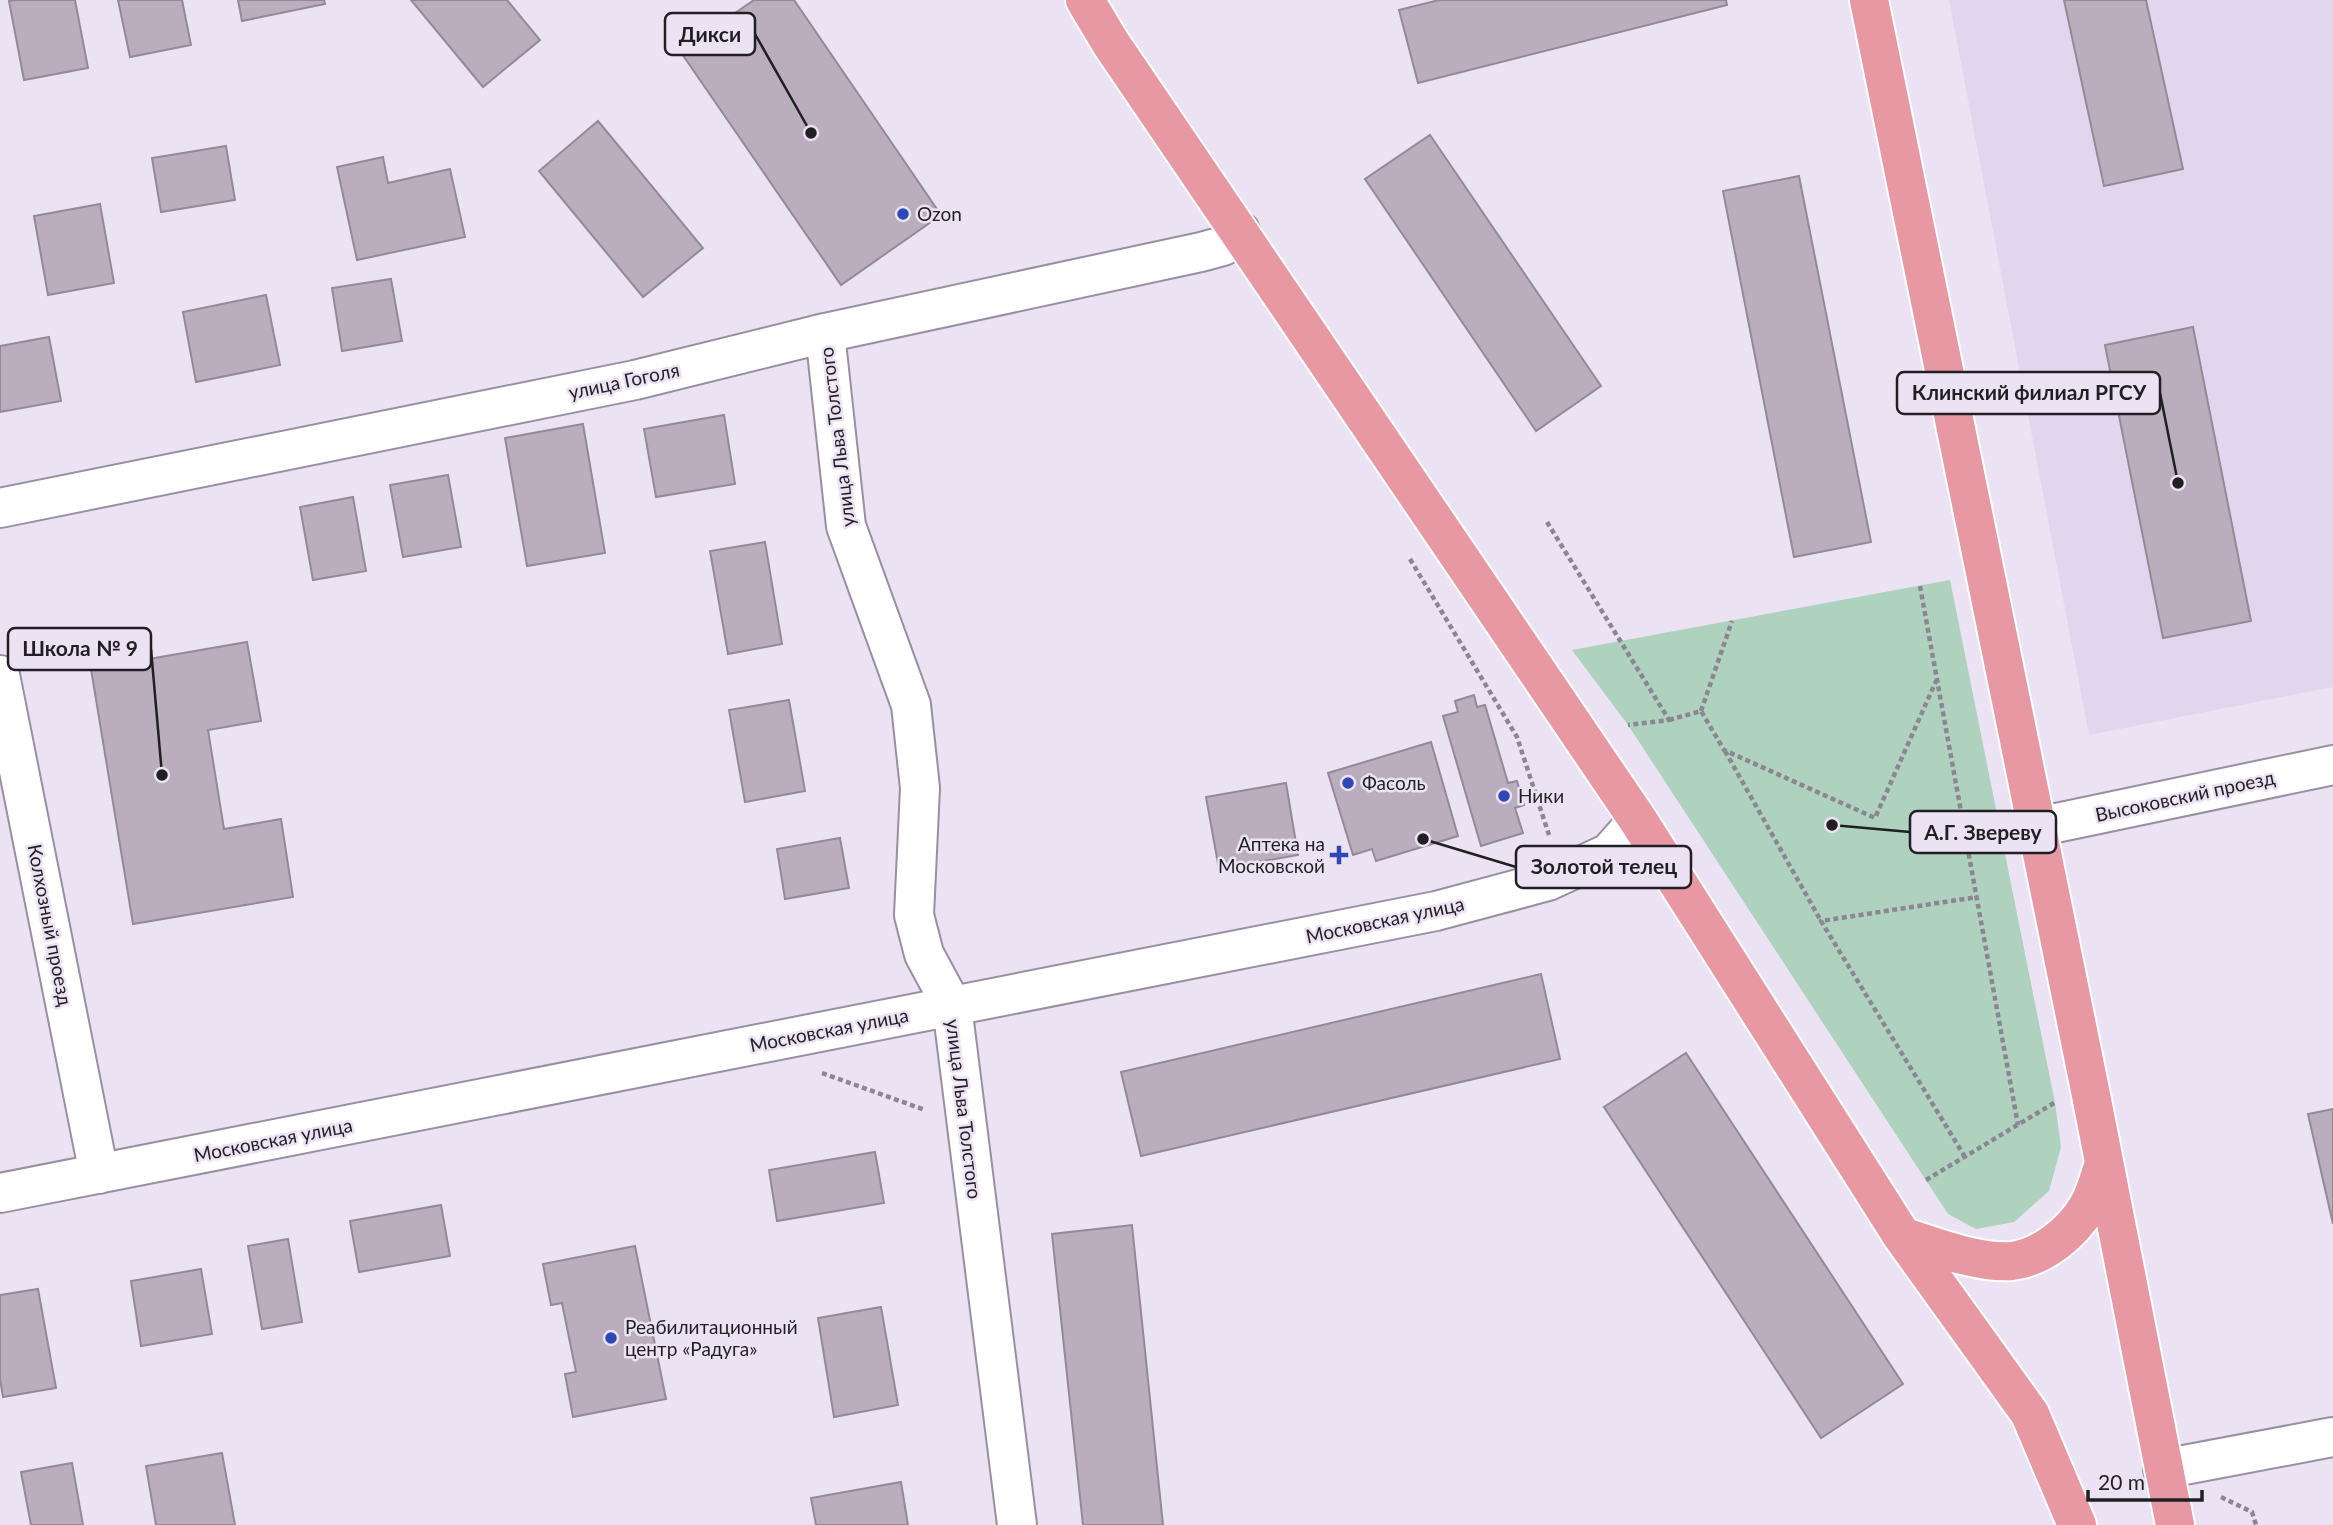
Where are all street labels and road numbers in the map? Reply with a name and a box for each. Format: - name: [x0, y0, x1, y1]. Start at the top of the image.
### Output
- street label: улица Льва Толстого: [814, 346, 859, 528]
- street label: улица Гоголя: [566, 358, 681, 403]
- street label: Высоковский проезд: [2093, 765, 2277, 826]
- street label: Колхозный проезд: [24, 842, 78, 1008]
- street label: Московская улица: [1304, 891, 1466, 948]
- street label: Московская улица: [748, 1003, 910, 1056]
- street label: улица Льва Толстого: [942, 1018, 987, 1200]
- street label: Московская улица: [192, 1113, 354, 1166]

